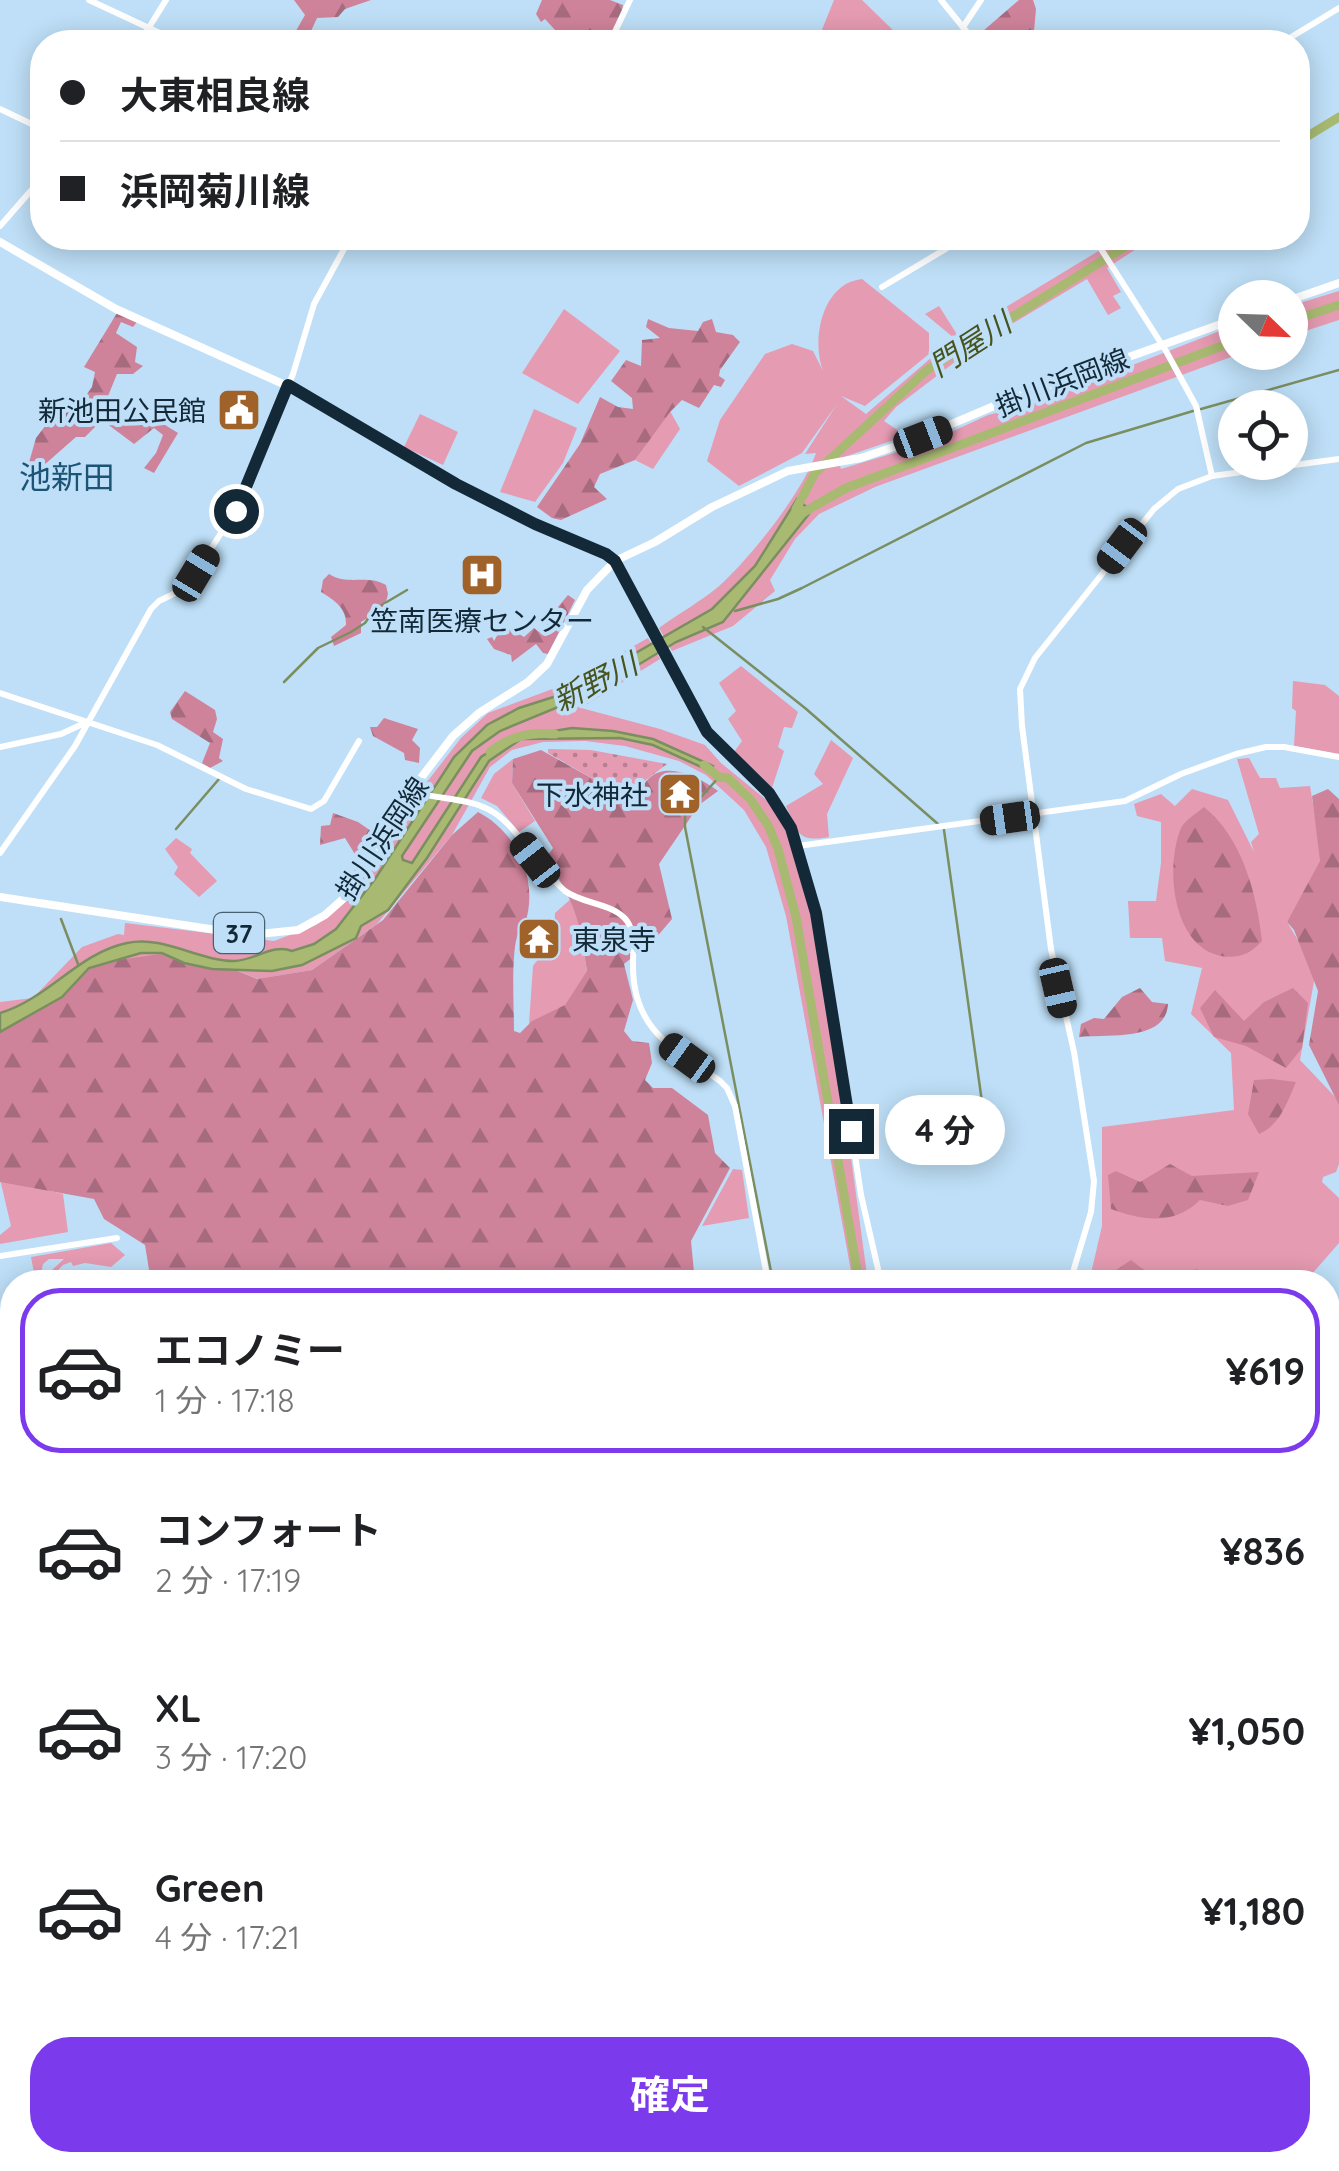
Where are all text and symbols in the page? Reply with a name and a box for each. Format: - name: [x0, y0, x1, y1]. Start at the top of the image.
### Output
- text: 大東相良線: [120, 71, 310, 119]
- text: 浜岡菊川線: [120, 167, 310, 215]
- north arrow: [1218, 280, 1308, 370]
- map controls: [1218, 280, 1308, 480]
- water label: 門屋川: [922, 302, 1021, 384]
- street label: 掛川浜岡線: [990, 341, 1134, 423]
- public building icon: 新池田公民館: [216, 387, 262, 433]
- button: locate: [1218, 390, 1308, 480]
- place label: 新池田公民館: [38, 393, 206, 428]
- car: [890, 412, 956, 462]
- district label: 池新田: [19, 457, 115, 497]
- route start: [214, 489, 259, 534]
- car: [1092, 513, 1152, 579]
- car: [168, 540, 224, 606]
- hospital icon: 笠南医療センター: [459, 552, 505, 598]
- place label: 笠南医療センター: [370, 603, 594, 638]
- water label: 新野川: [546, 643, 646, 719]
- street label: 掛川浜岡線: [328, 770, 436, 906]
- temple icon: 下水神社: [657, 771, 703, 817]
- place label: 下水神社: [536, 777, 648, 812]
- car: [978, 799, 1042, 837]
- car: [505, 827, 565, 893]
- road number: 37: [214, 913, 264, 953]
- temple icon: 東泉寺: [516, 916, 562, 962]
- place label: 東泉寺: [572, 922, 656, 957]
- car: [1037, 955, 1079, 1021]
- car: [654, 1028, 720, 1088]
- callout: 4 分: [886, 1096, 1006, 1166]
- route end: [829, 1109, 874, 1154]
- text: 4 分: [915, 1110, 975, 1150]
- icon: car: [35, 1326, 125, 1416]
- text: エコノミー: [155, 1326, 345, 1374]
- text: ¥619: [1226, 1347, 1305, 1395]
- text: 1 分 · 17:18: [155, 1380, 295, 1420]
- icon: car: [35, 1506, 125, 1596]
- text: コンフォート: [155, 1506, 382, 1554]
- text: ¥836: [1220, 1527, 1305, 1575]
- text: 2 分 · 17:19: [155, 1560, 301, 1600]
- text: XL: [155, 1684, 201, 1732]
- icon: car: [35, 1686, 125, 1776]
- text: ¥1,050: [1189, 1707, 1305, 1755]
- text: 3 分 · 17:20: [155, 1737, 307, 1777]
- text: Green: [155, 1864, 265, 1912]
- icon: car: [35, 1866, 125, 1956]
- text: ¥1,180: [1201, 1887, 1305, 1935]
- text: 4 分 · 17:21: [155, 1917, 300, 1957]
- button: 確定: [30, 2037, 1310, 2152]

